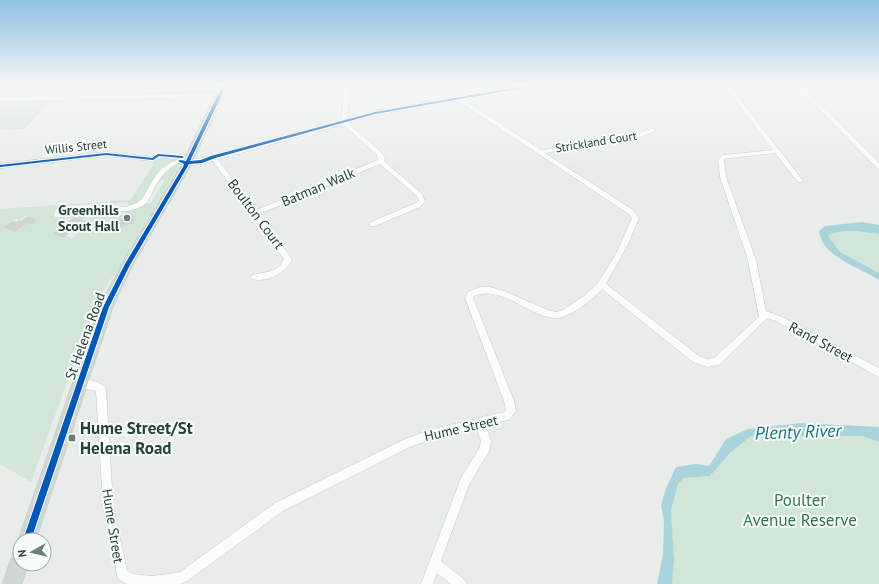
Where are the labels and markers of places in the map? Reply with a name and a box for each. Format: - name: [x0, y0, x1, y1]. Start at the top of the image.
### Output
- place label: Greenhills Scout Hall: [58, 201, 120, 235]
- marker: Greenhills Scout Hall: [122, 213, 132, 223]
- place label: Hume Street/St Helena Road: [80, 417, 193, 459]
- marker: Hume Street/St Helena Road: [67, 433, 77, 443]

